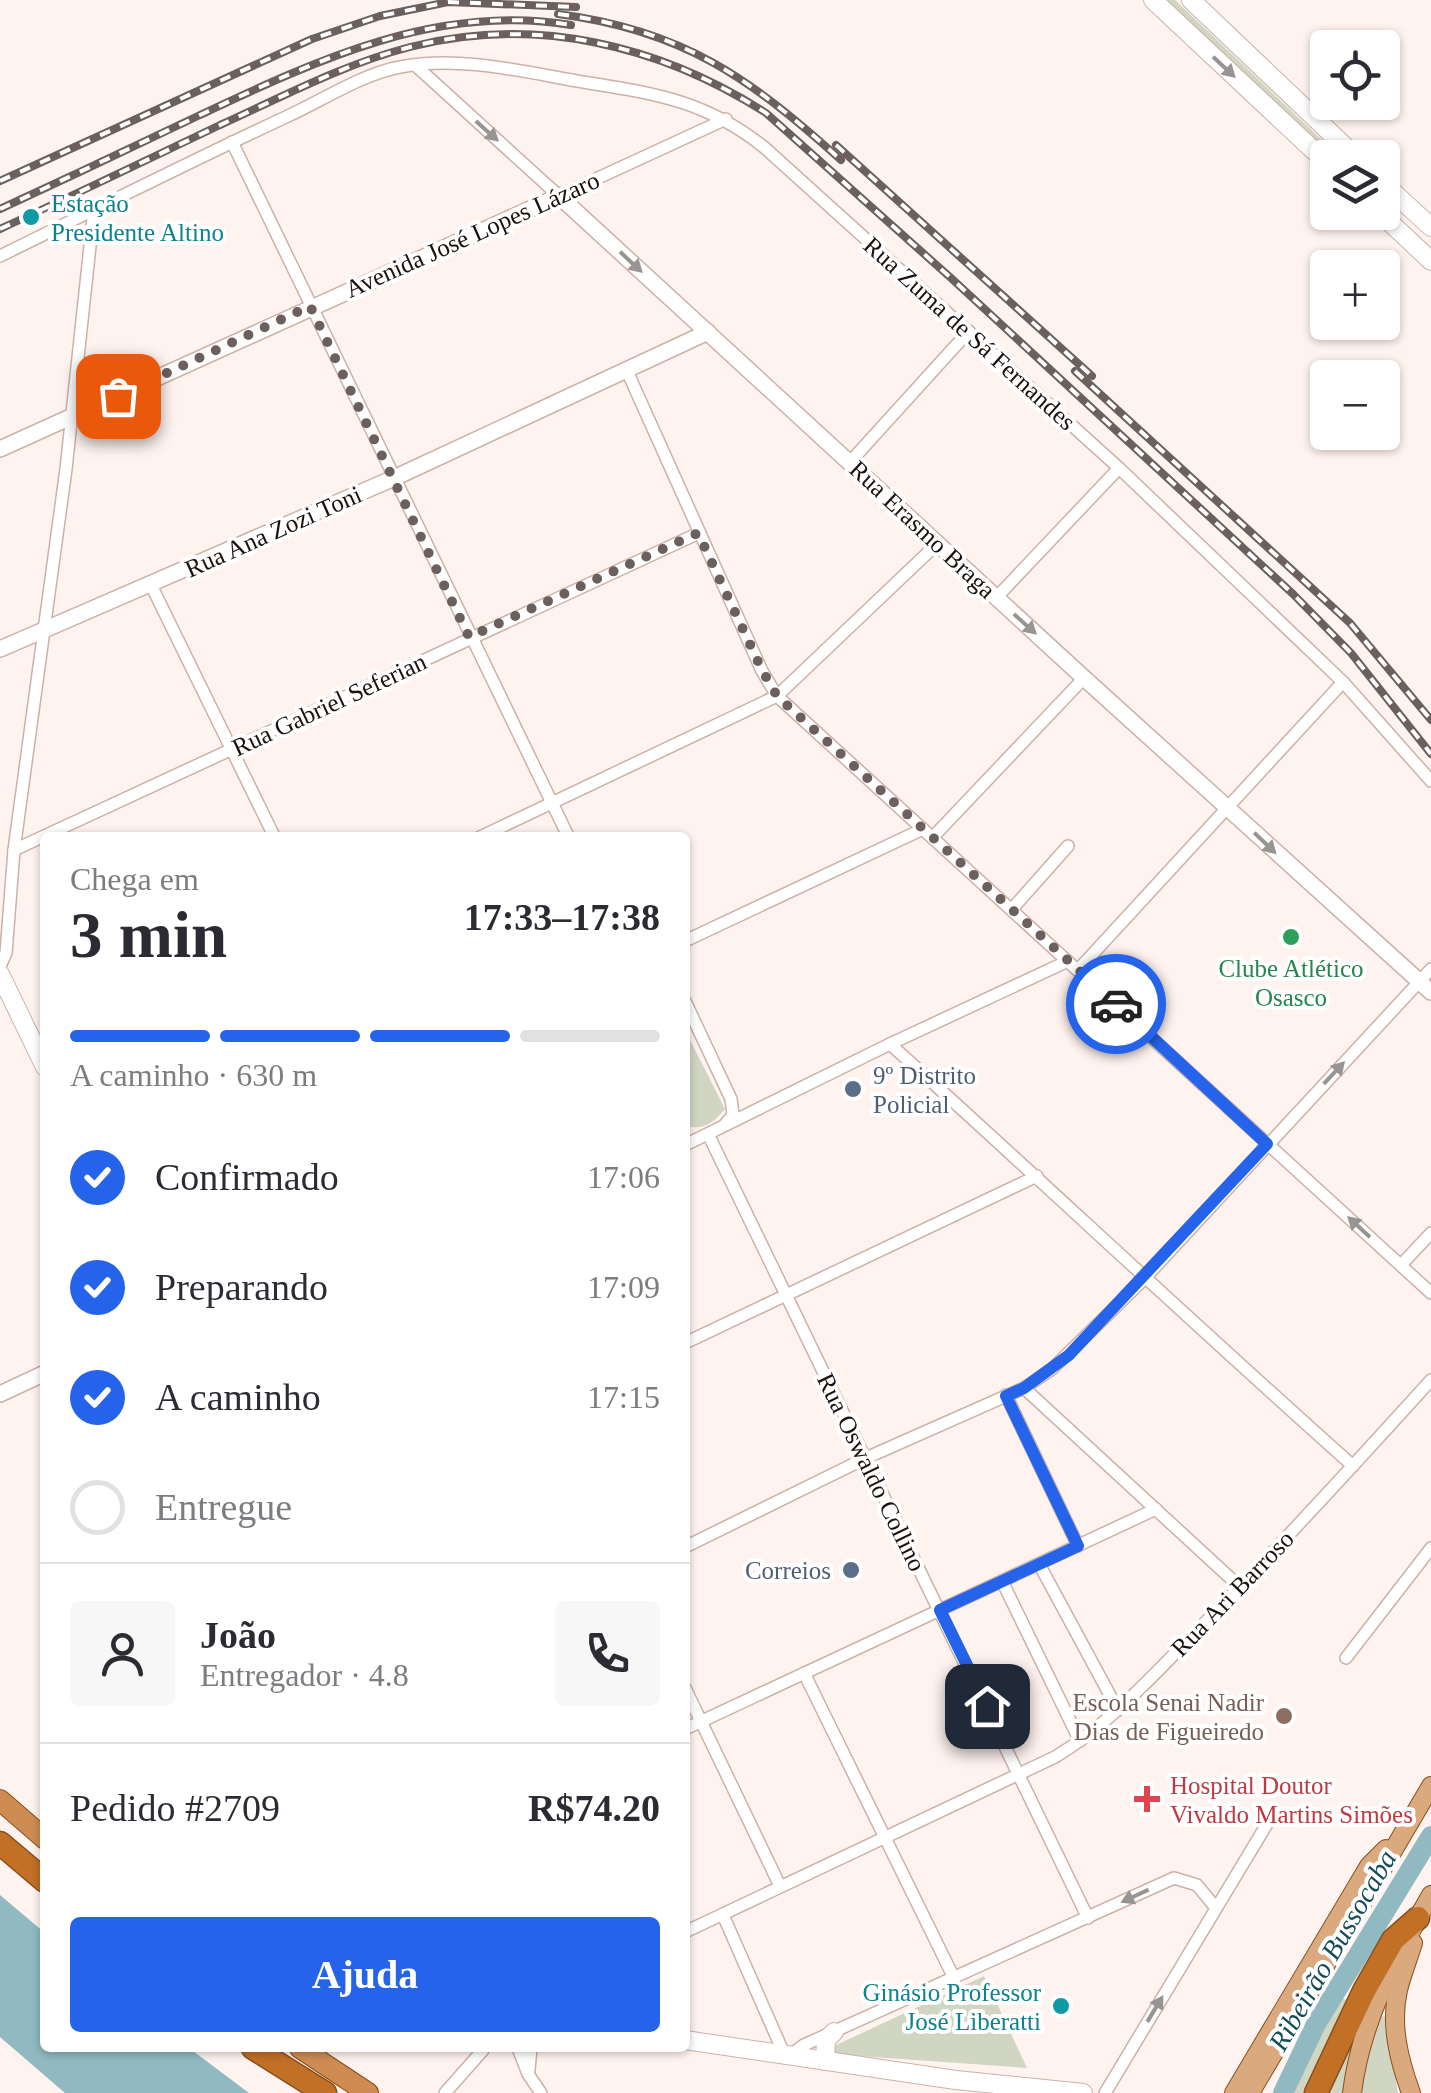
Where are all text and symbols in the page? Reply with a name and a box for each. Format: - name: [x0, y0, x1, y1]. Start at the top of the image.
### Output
- map controls: [1310, 30, 1400, 450]
- button: locate: [1310, 30, 1400, 120]
- one-way arrow: [1212, 55, 1236, 78]
- one-way arrow: [474, 119, 499, 141]
- button: layers: [1310, 140, 1400, 230]
- street label: Avenida José Lopes Lázaro: [341, 166, 603, 303]
- place label: Estação Presidente Altino: [51, 190, 224, 246]
- marker: Estação Presidente Altino: [20, 206, 42, 228]
- street label: Rua Zuma de Sá Fernandes: [858, 231, 1081, 435]
- one-way arrow: [618, 250, 643, 272]
- button: +: [1310, 250, 1400, 340]
- pin: [76, 354, 161, 439]
- button: −: [1310, 360, 1400, 450]
- icon: bag: [91, 369, 146, 424]
- street label: Rua Erasmo Braga: [844, 455, 1001, 604]
- street label: Rua Ana Zozi Toni: [181, 480, 366, 582]
- one-way arrow: [1013, 612, 1037, 635]
- street label: Rua Gabriel Seferian: [228, 647, 431, 761]
- one-way arrow: [1253, 830, 1277, 854]
- text: Chega em: [70, 861, 199, 897]
- text: 17:33–17:38: [464, 896, 660, 938]
- text: 3 min: [70, 899, 227, 971]
- marker: Clube Atlético Osasco: [1280, 926, 1302, 948]
- courier: [1066, 954, 1166, 1054]
- place label: Clube Atlético Osasco: [1218, 955, 1364, 1011]
- icon: car: [1089, 977, 1144, 1032]
- text: A caminho · 630 m: [70, 1057, 317, 1093]
- one-way arrow: [1322, 1061, 1345, 1085]
- place label: 9º Distrito Policial: [873, 1062, 976, 1118]
- marker: 9º Distrito Policial: [842, 1078, 864, 1100]
- icon: check: [70, 1150, 125, 1205]
- text: Confirmado: [155, 1156, 339, 1198]
- text: 17:06: [587, 1159, 660, 1195]
- one-way arrow: [1347, 1216, 1371, 1239]
- icon: check: [70, 1260, 125, 1315]
- text: Preparando: [155, 1266, 328, 1308]
- text: 17:09: [587, 1269, 660, 1305]
- street label: Rua Oswaldo Collino: [812, 1369, 931, 1576]
- icon: check: [70, 1370, 125, 1425]
- text: A caminho: [155, 1376, 321, 1418]
- text: 17:15: [587, 1379, 660, 1415]
- text: Entregue: [155, 1486, 292, 1528]
- street label: Rua Ari Barroso: [1166, 1525, 1299, 1662]
- place label: Correios: [745, 1557, 831, 1584]
- marker: Correios: [840, 1559, 862, 1581]
- button: person: [70, 1601, 175, 1706]
- button: phone: [555, 1601, 660, 1706]
- text: João: [200, 1614, 276, 1656]
- text: Entregador · 4.8: [200, 1657, 409, 1693]
- pin: [945, 1664, 1030, 1749]
- icon: home: [960, 1679, 1015, 1734]
- place label: Escola Senai Nadir Dias de Figueiredo: [1072, 1689, 1265, 1745]
- marker: Escola Senai Nadir Dias de Figueiredo: [1273, 1705, 1295, 1727]
- place label: Hospital Doutor Vivaldo Martins Simões: [1170, 1772, 1413, 1828]
- marker: Hospital Doutor Vivaldo Martins Simões: [1134, 1786, 1160, 1812]
- text: Pedido #2709: [70, 1787, 280, 1829]
- text: R$74.20: [528, 1787, 660, 1829]
- water label: Ribeirão Bussocaba: [1262, 1845, 1402, 2057]
- one-way arrow: [1120, 1888, 1149, 1905]
- button: Ajuda: [70, 1917, 660, 2032]
- place label: Ginásio Professor José Liberatti: [863, 1979, 1042, 2035]
- marker: Ginásio Professor José Liberatti: [1050, 1995, 1072, 2017]
- one-way arrow: [1146, 1995, 1163, 2024]

